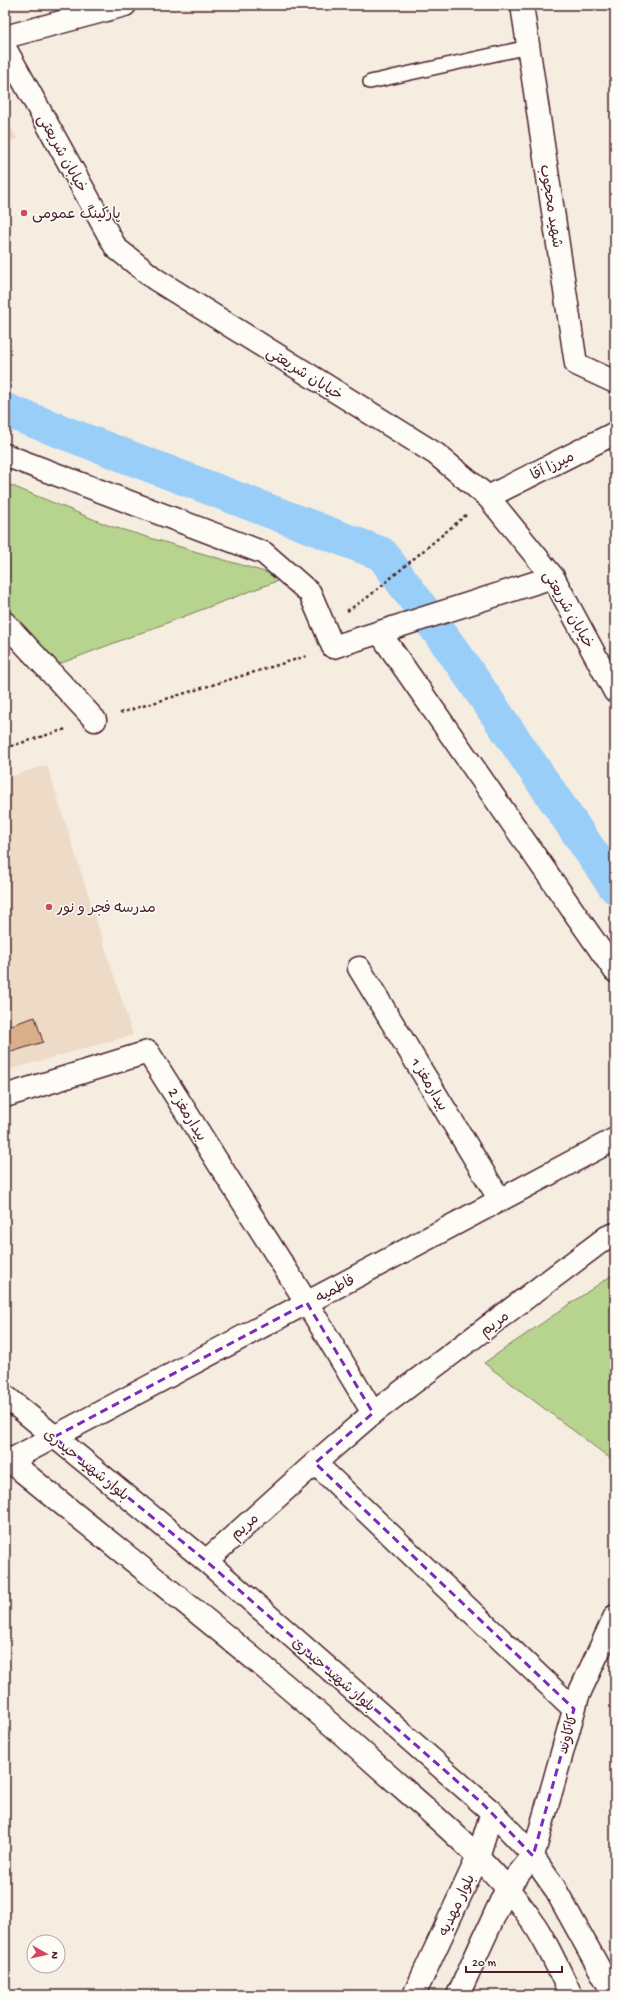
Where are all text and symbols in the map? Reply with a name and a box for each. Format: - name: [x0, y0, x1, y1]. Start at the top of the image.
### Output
- street label: خیابان شریعتی: [32, 112, 90, 196]
- street label: شهید محجوب: [535, 163, 566, 249]
- place label: پارکینگ عمومی: [32, 204, 121, 224]
- marker: پارکینگ عمومی: [19, 208, 29, 218]
- street label: خیابان شریعتی: [262, 344, 345, 405]
- street label: میرزا آقا: [528, 447, 578, 485]
- street label: خیابان شریعتی: [538, 568, 597, 652]
- place label: مدرسه فجر و نور: [56, 900, 156, 918]
- marker: مدرسه فجر و نور: [44, 902, 54, 912]
- street label: بیدارمغز 1: [405, 1054, 451, 1115]
- street label: بیدارمغز 2: [163, 1085, 210, 1145]
- street label: فاطمیه: [313, 1272, 359, 1308]
- street label: مریم: [477, 1308, 514, 1342]
- street label: بلوار شهید حیدری: [39, 1426, 132, 1506]
- street label: مریم: [228, 1510, 264, 1546]
- street label: بلوار شهید حیدری: [287, 1634, 378, 1717]
- street label: کاکاوند: [555, 1713, 583, 1757]
- street label: بلوار مهدیه: [436, 1872, 480, 1940]
- north arrow: [26, 1934, 66, 1974]
- scale bar: [466, 1948, 562, 1974]
- text: N: [47, 1951, 60, 1960]
- text: 20 m: [472, 1957, 497, 1971]

